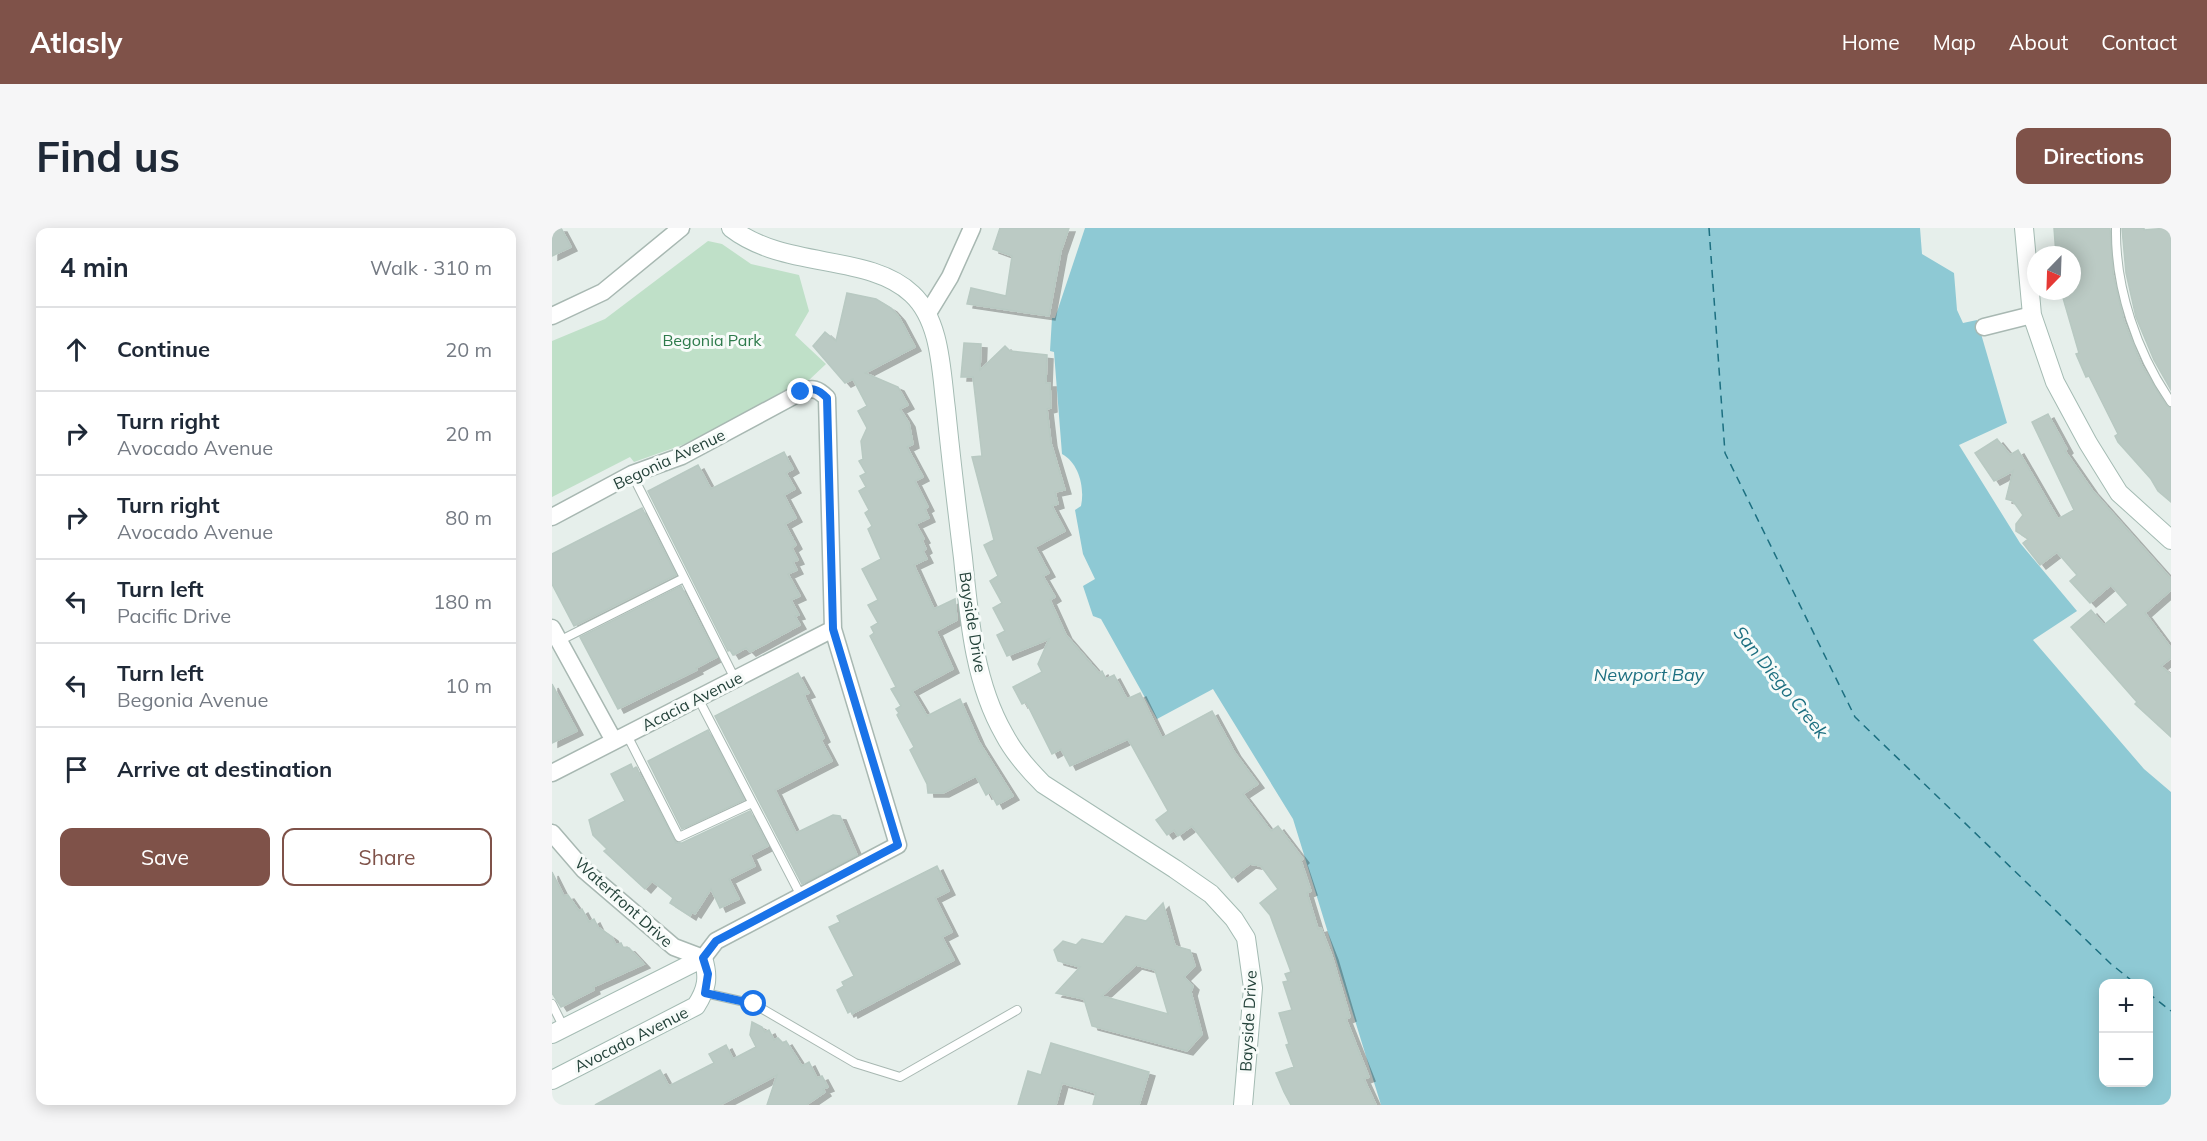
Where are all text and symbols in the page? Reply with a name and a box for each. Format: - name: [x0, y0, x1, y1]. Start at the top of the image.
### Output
- text: Atlasly: [30, 25, 122, 60]
- text: Home: [1842, 29, 1900, 55]
- text: Map: [1933, 29, 1976, 55]
- text: About: [2009, 29, 2068, 55]
- text: Contact: [2101, 29, 2177, 55]
- button: Directions: [2016, 128, 2171, 184]
- text: Find us: [36, 130, 180, 183]
- north arrow: [2027, 246, 2081, 300]
- text: 4 min: [60, 251, 129, 284]
- text: Walk · 310 m: [370, 255, 492, 280]
- park label: Begonia Park: [662, 330, 762, 350]
- icon: ahead: [60, 333, 93, 366]
- text: Continue: [117, 335, 210, 363]
- text: 20 m: [445, 337, 492, 362]
- route end: [787, 378, 813, 404]
- text: Turn right: [117, 407, 220, 435]
- icon: right: [60, 417, 93, 450]
- text: 20 m: [445, 421, 492, 446]
- street label: Begonia Avenue: [610, 424, 728, 494]
- text: Avocado Avenue: [117, 435, 273, 460]
- text: Turn right: [117, 491, 220, 519]
- icon: right: [60, 501, 93, 534]
- text: 80 m: [445, 505, 492, 530]
- text: Avocado Avenue: [117, 519, 273, 544]
- street label: Bayside Drive: [955, 570, 991, 674]
- text: Turn left: [117, 575, 204, 603]
- icon: left: [60, 585, 93, 618]
- text: 180 m: [433, 589, 492, 614]
- text: Pacific Drive: [117, 603, 231, 628]
- water label: San Diego Creek: [1729, 621, 1834, 744]
- text: Turn left: [117, 659, 204, 687]
- water label: Newport Bay: [1594, 663, 1706, 686]
- street label: Acacia Avenue: [638, 667, 746, 735]
- icon: left: [60, 669, 93, 702]
- text: 10 m: [445, 673, 492, 698]
- text: Begonia Avenue: [117, 687, 268, 712]
- icon: arrive: [60, 753, 93, 786]
- text: Arrive at destination: [117, 755, 332, 783]
- button: Save: [60, 828, 270, 886]
- button: Share: [282, 828, 492, 886]
- street label: Waterfront Drive: [571, 853, 677, 951]
- street label: Bayside Drive: [1235, 970, 1261, 1072]
- map controls: [2099, 979, 2153, 1087]
- button: +: [2099, 979, 2153, 1033]
- route start: [740, 990, 766, 1016]
- street label: Avocado Avenue: [571, 1002, 691, 1076]
- button: −: [2099, 1033, 2153, 1087]

